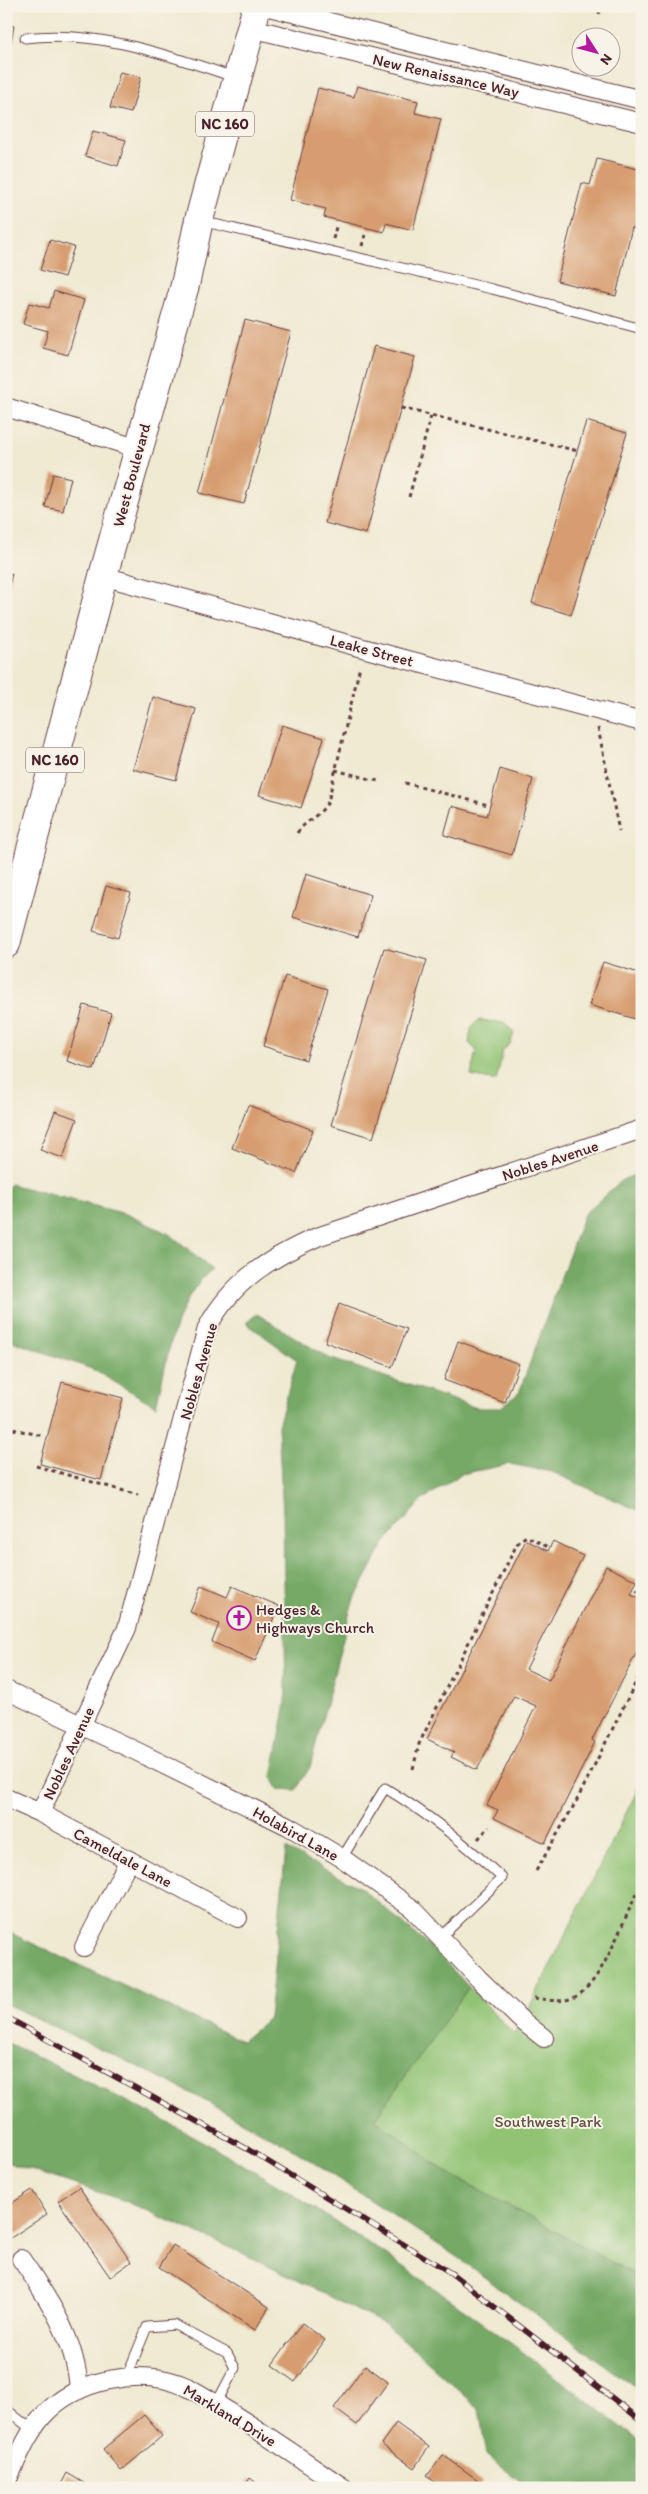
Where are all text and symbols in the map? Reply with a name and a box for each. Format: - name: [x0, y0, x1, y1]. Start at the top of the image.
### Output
- north arrow: [570, 28, 620, 78]
- street label: New Renaissance Way: [371, 49, 521, 102]
- text: N: [596, 51, 616, 68]
- road number: NC 160: [196, 112, 254, 136]
- street label: West Boulevard: [108, 421, 155, 529]
- street label: Leake Street: [328, 630, 416, 671]
- road number: NC 160: [26, 748, 84, 772]
- street label: Nobles Avenue: [499, 1136, 601, 1185]
- street label: Nobles Avenue: [176, 1320, 221, 1422]
- place label: Hedges & Highways Church: [256, 1600, 375, 1637]
- church icon: Hedges & Highways Church: [226, 1605, 252, 1631]
- street label: Nobles Avenue: [39, 1704, 98, 1803]
- street label: Holabird Lane: [249, 1802, 342, 1865]
- street label: Cameldale Lane: [70, 1823, 176, 1892]
- park label: Southwest Park: [494, 2112, 602, 2131]
- street label: Markland Drive: [180, 2380, 280, 2451]

